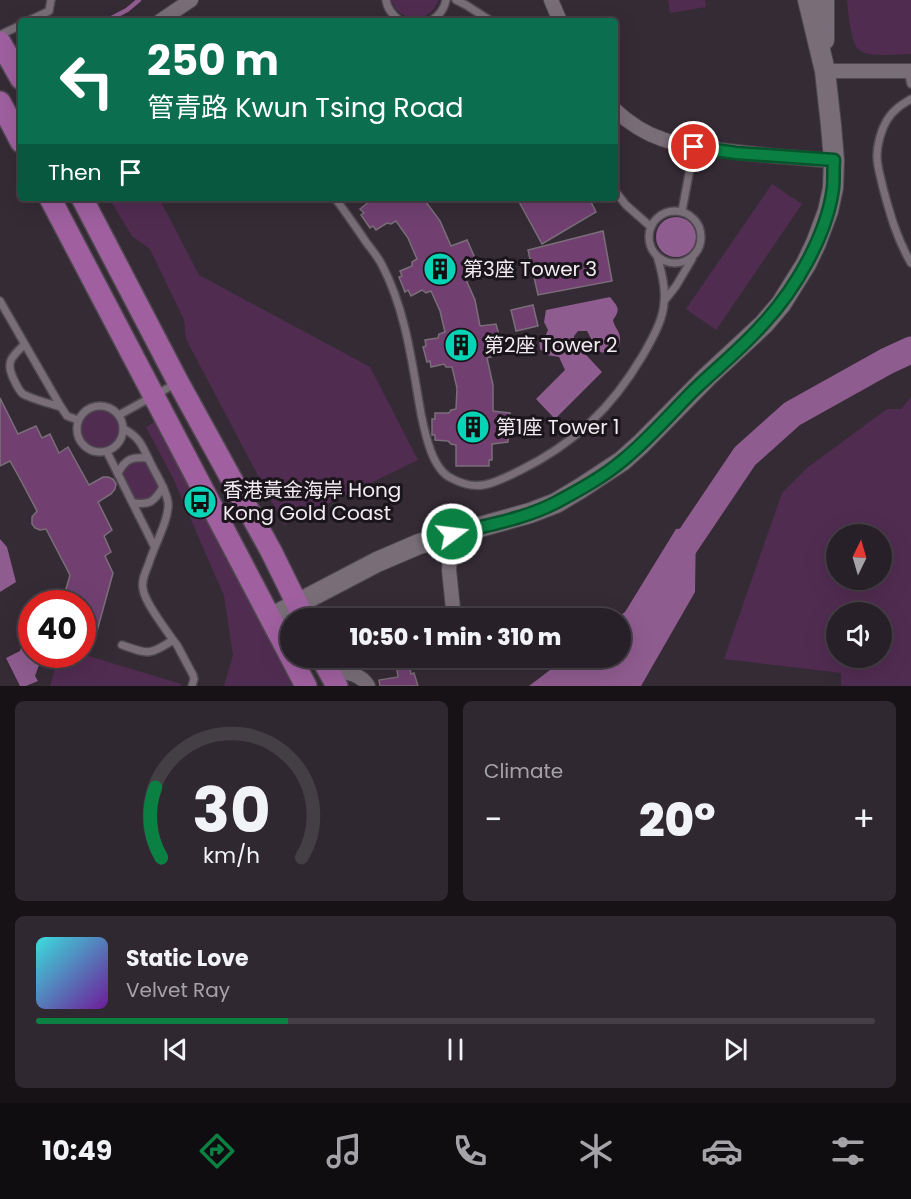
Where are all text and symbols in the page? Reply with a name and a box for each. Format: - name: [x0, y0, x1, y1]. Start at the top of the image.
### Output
- text: 250 m: [147, 31, 279, 90]
- icon: left: [48, 42, 126, 120]
- text: 管青路 Kwun Tsing Road: [147, 89, 464, 126]
- pin: [668, 121, 719, 172]
- icon: arrive: [677, 130, 710, 163]
- icon: arrive: [114, 156, 147, 189]
- text: Then: [48, 157, 102, 188]
- building icon: 第3座 Tower 3: [422, 251, 458, 287]
- place label: 第3座 Tower 3: [463, 255, 597, 283]
- building icon: 第2座 Tower 2: [443, 327, 479, 363]
- place label: 第2座 Tower 2: [484, 331, 618, 359]
- building icon: 第1座 Tower 1: [455, 409, 491, 445]
- place label: 第1座 Tower 1: [496, 413, 619, 441]
- place label: 香港黃金海岸 Hong Kong Gold Coast: [223, 476, 401, 527]
- bus stop icon: 香港黃金海岸 Hong Kong Gold Coast: [182, 484, 218, 520]
- position arrow: [420, 502, 484, 566]
- north arrow: [826, 524, 892, 590]
- map controls: [826, 524, 892, 668]
- speed limit sign: 40: [18, 590, 96, 668]
- button: sound: [826, 602, 892, 668]
- text: 10:50 · 1 min · 310 m: [350, 622, 561, 653]
- text: Climate: [484, 757, 563, 785]
- text: 30: [192, 766, 271, 854]
- text: 20°: [639, 789, 716, 852]
- text: −: [484, 796, 502, 843]
- text: +: [852, 796, 875, 843]
- text: km/h: [203, 840, 260, 871]
- text: Static Love: [126, 943, 249, 974]
- text: Velvet Ray: [126, 976, 230, 1004]
- icon: previous: [159, 1033, 192, 1066]
- icon: pause: [439, 1033, 472, 1066]
- icon: next: [719, 1033, 752, 1066]
- icon: directions: [196, 1130, 238, 1172]
- icon: music: [323, 1130, 365, 1172]
- icon: phone: [449, 1130, 491, 1172]
- icon: climate: [575, 1130, 617, 1172]
- icon: car: [701, 1130, 743, 1172]
- icon: filters: [827, 1130, 869, 1172]
- text: 10:49: [42, 1132, 112, 1169]

